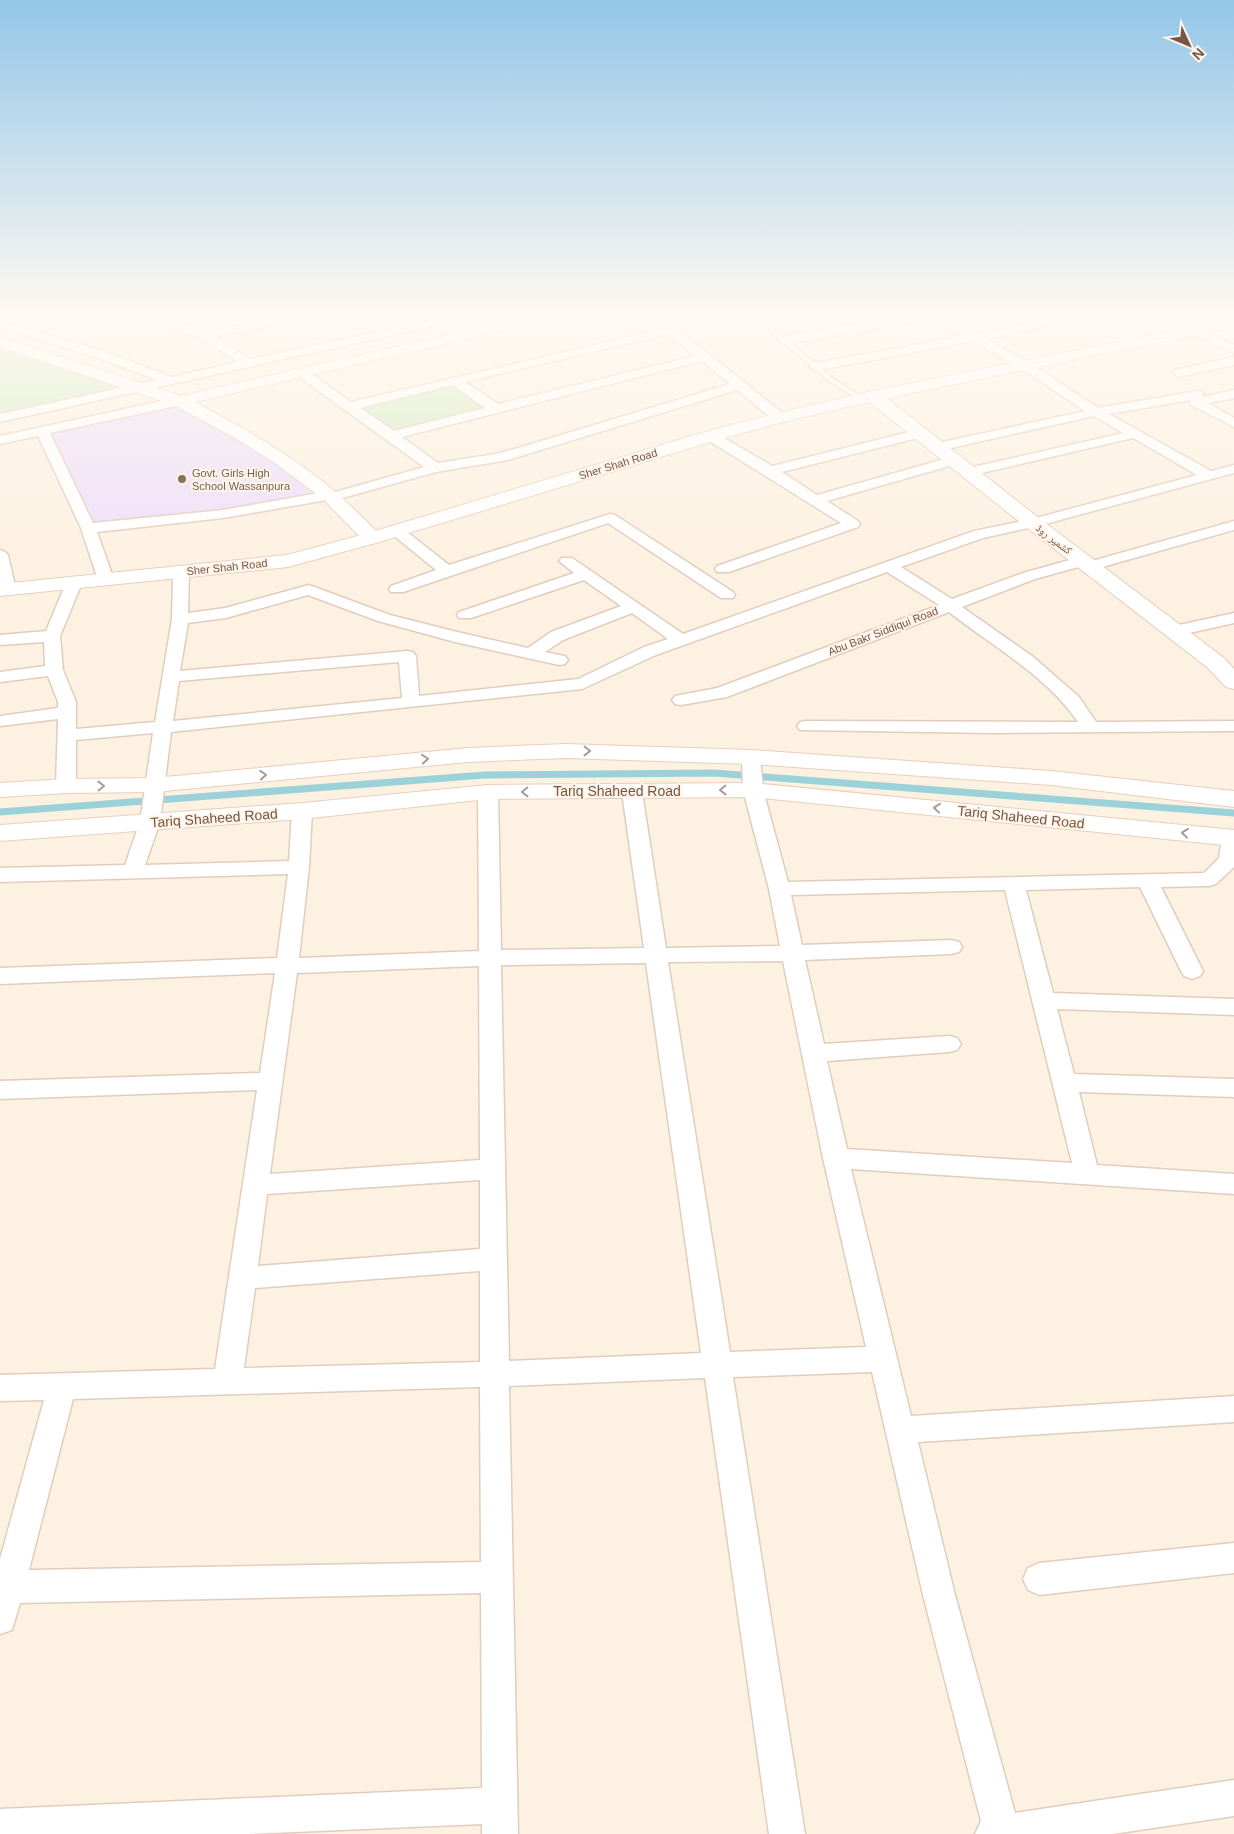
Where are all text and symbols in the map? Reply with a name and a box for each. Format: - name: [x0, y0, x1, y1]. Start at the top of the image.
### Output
- north arrow: [1164, 20, 1214, 70]
- text: N: [1189, 45, 1208, 63]
- street label: Sher Shah Road: [577, 446, 659, 482]
- place label: Govt. Girls High School Wassanpura: [192, 467, 291, 492]
- marker: Govt. Girls High School Wassanpura: [176, 473, 188, 485]
- street label: کشمیر روڈ: [1034, 522, 1075, 557]
- street label: Sher Shah Road: [186, 557, 268, 577]
- street label: Abu Bakr Siddiqui Road: [826, 604, 940, 658]
- one-way arrow: [584, 746, 591, 756]
- one-way arrow: [421, 754, 429, 765]
- one-way arrow: [259, 769, 267, 780]
- one-way arrow: [98, 781, 105, 791]
- street label: Tariq Shaheed Road: [553, 783, 681, 799]
- one-way arrow: [718, 785, 726, 796]
- one-way arrow: [521, 787, 528, 797]
- street label: Tariq Shaheed Road: [957, 802, 1085, 832]
- one-way arrow: [932, 803, 940, 814]
- street label: Tariq Shaheed Road: [150, 806, 278, 830]
- one-way arrow: [1181, 828, 1189, 839]

